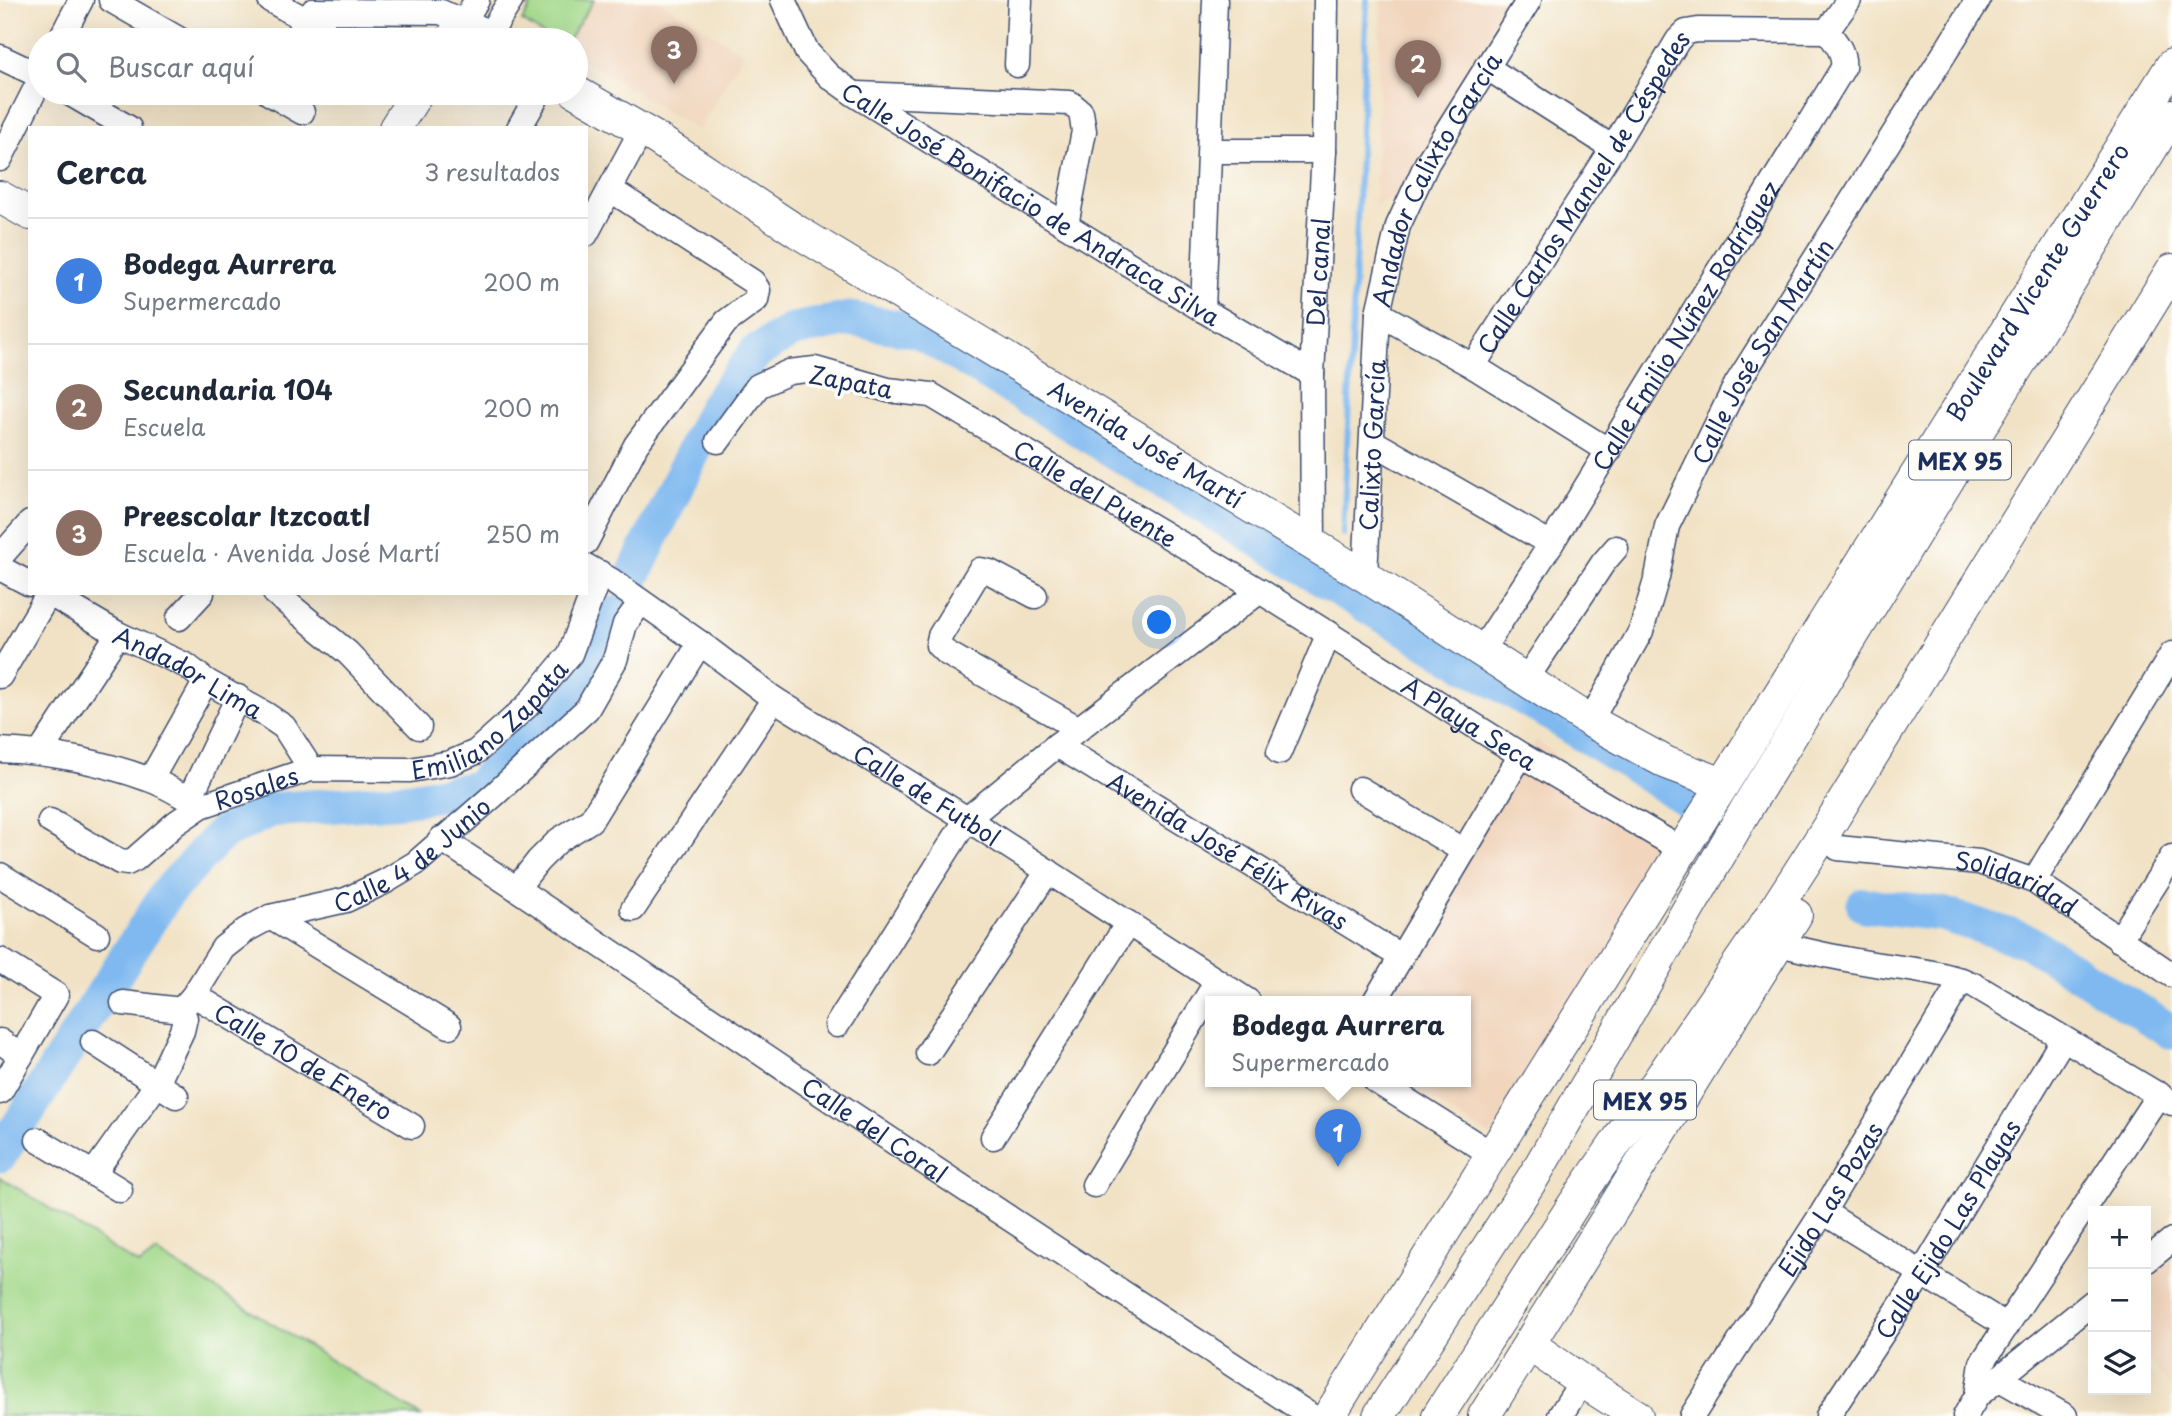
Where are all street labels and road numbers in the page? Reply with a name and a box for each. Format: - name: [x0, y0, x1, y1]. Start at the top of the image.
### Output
- street label: Calle Carlos Manuel de Céspedes: [1467, 21, 1697, 361]
- street label: Andador Calixto García: [1362, 45, 1510, 310]
- street label: Calle José Bonifacio de Andraca Silva: [834, 73, 1228, 335]
- street label: Boulevard Vicente Guerrero: [1936, 136, 2137, 428]
- street label: Calle Emilio Núñez Rodríguez: [1582, 173, 1788, 477]
- street label: Del canal: [1297, 217, 1338, 327]
- street label: Calle José San Martín: [1682, 231, 1842, 470]
- street label: Zapata: [806, 355, 896, 407]
- street label: Calixto García: [1349, 359, 1394, 532]
- street label: Avenida José Martí: [1042, 370, 1251, 517]
- street label: Calle del Puente: [1007, 430, 1184, 556]
- road number: MEX 95: [1909, 440, 2011, 480]
- street label: Andador Lima: [108, 616, 269, 727]
- street label: Emiliano Zapata: [408, 652, 576, 788]
- street label: A Playa Seca: [1395, 667, 1544, 779]
- street label: Calle de Futbol: [847, 735, 1008, 854]
- street label: Rosales: [209, 757, 303, 818]
- street label: Avenida José Félix Rivas: [1101, 762, 1356, 938]
- street label: Calle 4 de Junio: [330, 788, 498, 920]
- street label: Solidaridad: [1954, 842, 2085, 924]
- street label: Calle 10 de Enero: [208, 993, 400, 1129]
- street label: Calle del Coral: [795, 1068, 955, 1191]
- road number: MEX 95: [1594, 1080, 1696, 1120]
- street label: Calle Ejido Las Playas: [1866, 1112, 2029, 1346]
- street label: Ejido Las Pozas: [1768, 1115, 1891, 1283]

